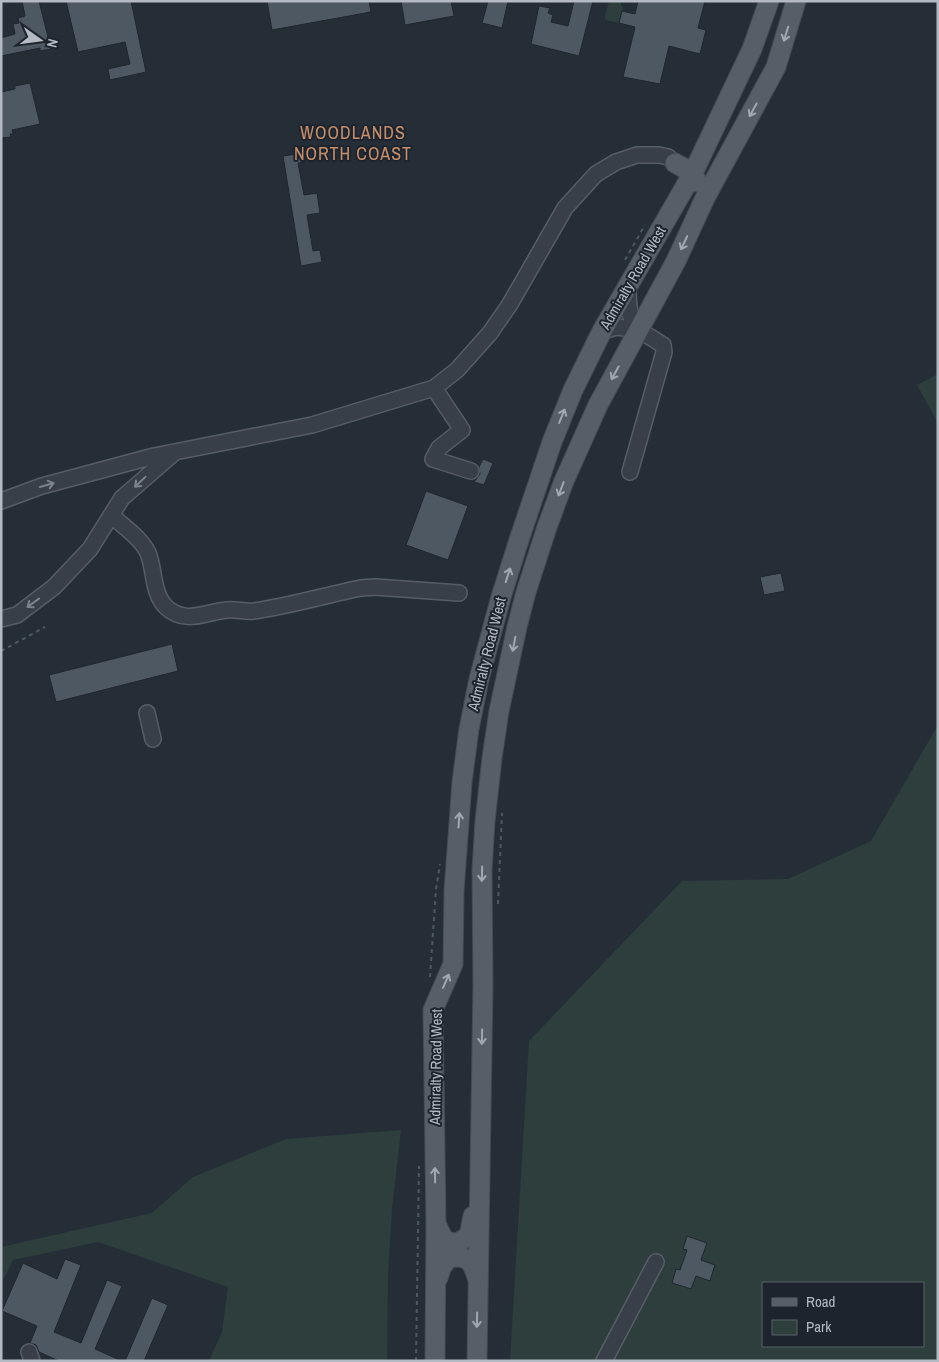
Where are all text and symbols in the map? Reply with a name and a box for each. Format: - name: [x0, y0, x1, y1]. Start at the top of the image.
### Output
- north arrow: [15, 15, 65, 65]
- one-way arrow: [781, 26, 791, 42]
- text: N: [43, 37, 62, 49]
- one-way arrow: [747, 103, 757, 117]
- district label: WOODLANDS NORTH COAST: [294, 120, 412, 166]
- street label: Admiralty Road West: [594, 222, 671, 334]
- one-way arrow: [679, 235, 689, 250]
- one-way arrow: [610, 365, 620, 379]
- one-way arrow: [558, 409, 567, 424]
- one-way arrow: [133, 476, 146, 488]
- one-way arrow: [39, 480, 55, 489]
- one-way arrow: [556, 481, 565, 496]
- one-way arrow: [504, 568, 513, 584]
- street label: Admiralty Road West: [462, 595, 511, 714]
- one-way arrow: [27, 597, 40, 608]
- one-way arrow: [508, 636, 518, 652]
- one-way arrow: [454, 812, 463, 828]
- one-way arrow: [477, 866, 487, 882]
- one-way arrow: [442, 974, 452, 989]
- street label: Admiralty Road West: [424, 1008, 447, 1126]
- one-way arrow: [477, 1028, 487, 1045]
- one-way arrow: [430, 1168, 440, 1184]
- legend: [762, 1282, 924, 1347]
- text: Road: [806, 1291, 835, 1312]
- one-way arrow: [473, 1312, 482, 1328]
- text: Park: [806, 1316, 832, 1337]

